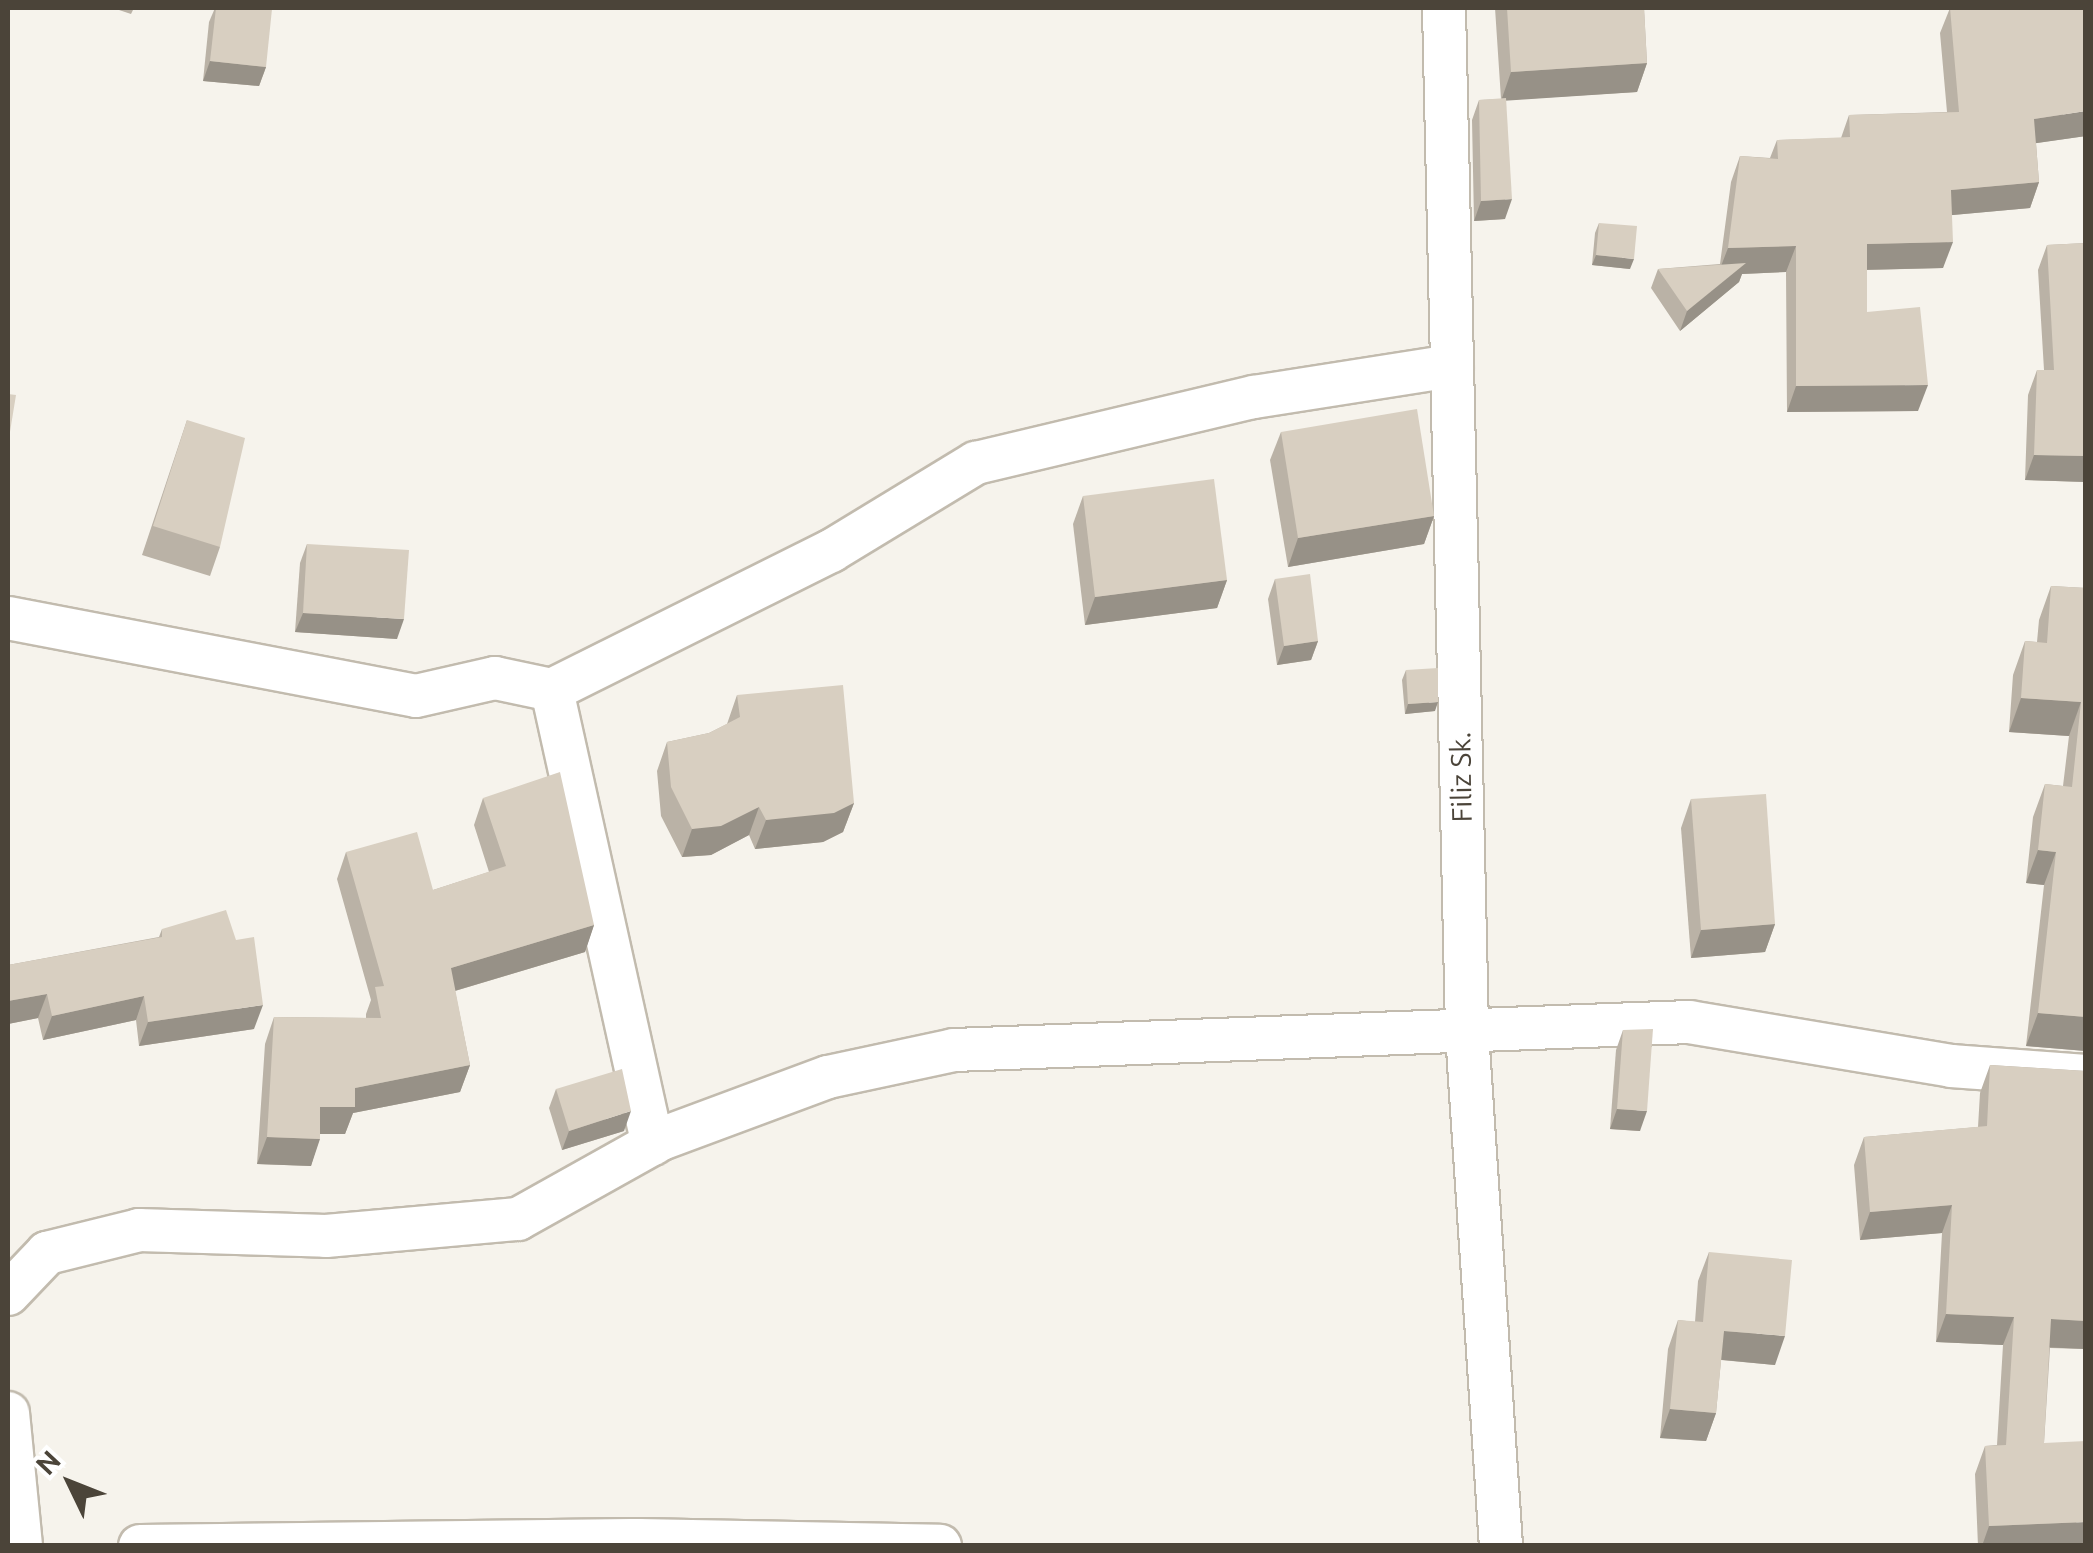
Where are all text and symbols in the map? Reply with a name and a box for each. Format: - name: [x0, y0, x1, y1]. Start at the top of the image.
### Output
- street label: Filiz Sk.: [1443, 731, 1479, 823]
- north arrow: [20, 1433, 120, 1533]
- text: N: [29, 1444, 66, 1480]

